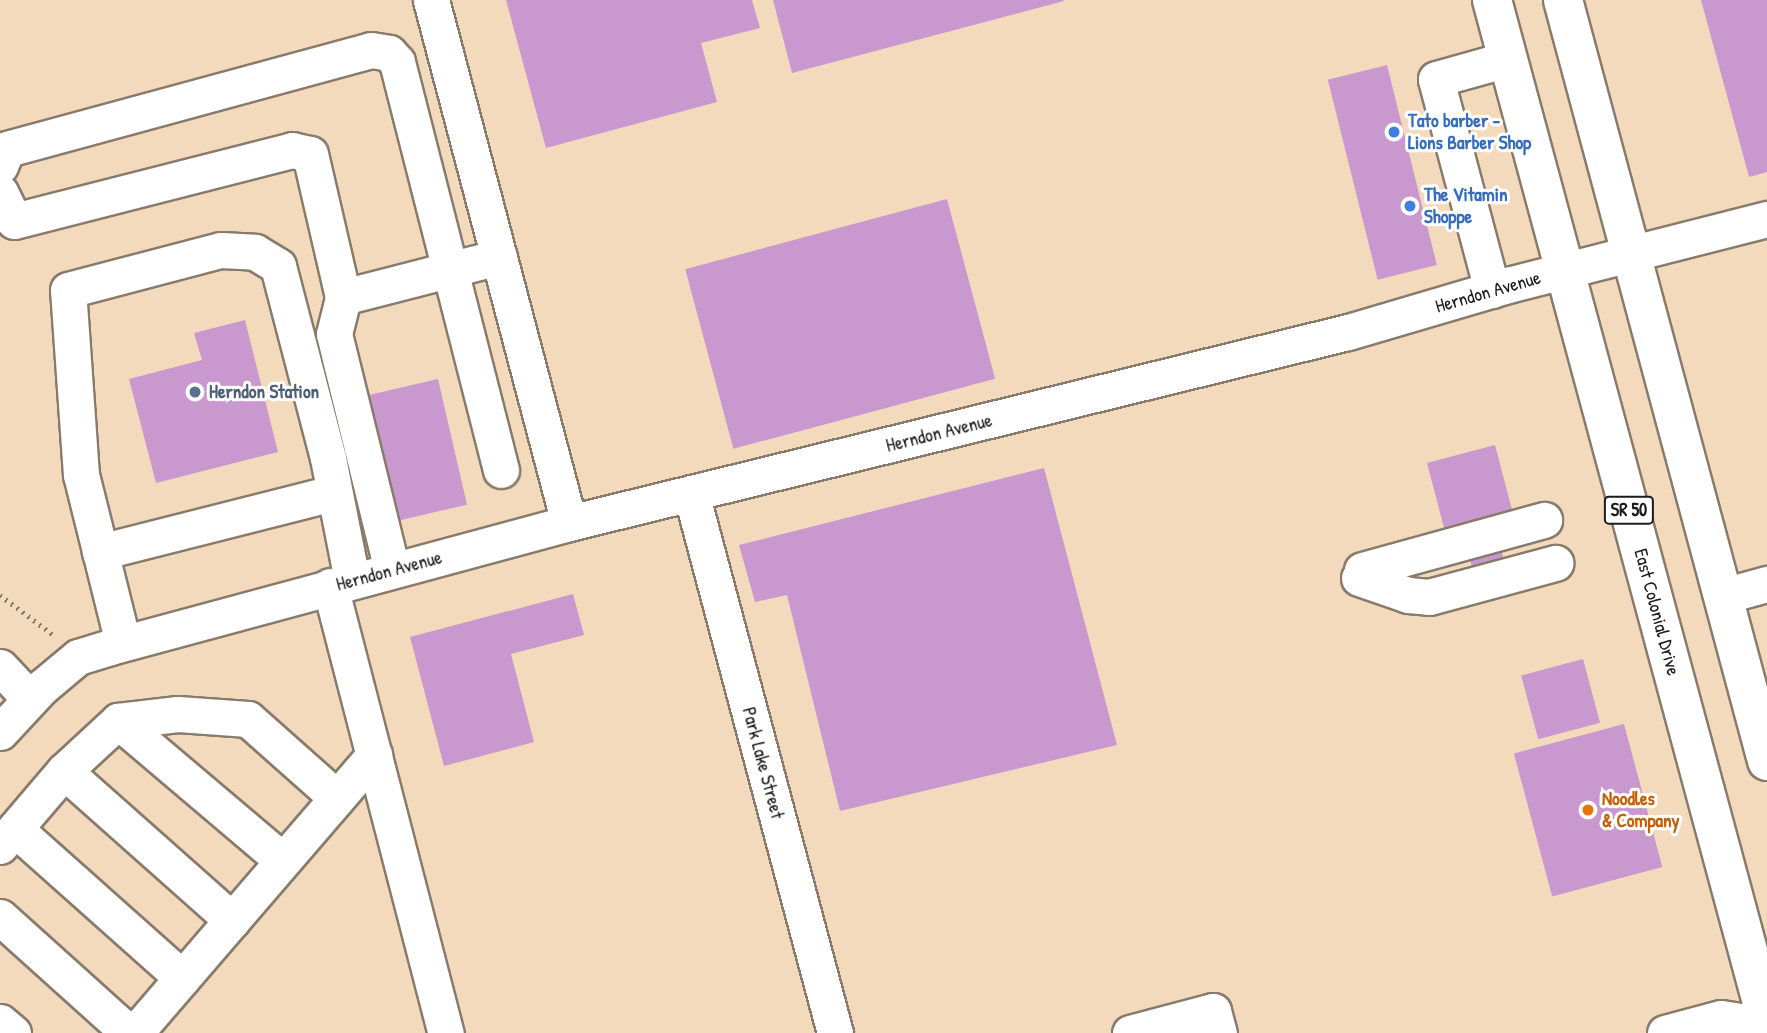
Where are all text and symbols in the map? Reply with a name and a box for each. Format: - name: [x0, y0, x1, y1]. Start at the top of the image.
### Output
- place label: Tato barber - Lions Barber Shop: [1408, 110, 1531, 154]
- marker: Tato barber - Lions Barber Shop: [1386, 124, 1402, 140]
- place label: The Vitamin Shoppe: [1424, 184, 1507, 228]
- marker: The Vitamin Shoppe: [1402, 198, 1418, 214]
- street label: Herndon Avenue: [1433, 266, 1543, 318]
- place label: Herndon Station: [209, 381, 319, 403]
- marker: Herndon Station: [187, 384, 203, 400]
- street label: Herndon Avenue: [884, 409, 994, 457]
- road number: SR 50: [1603, 496, 1655, 524]
- street label: Herndon Avenue: [334, 546, 444, 596]
- street label: East Colonial Drive: [1629, 546, 1685, 678]
- street label: Park Lake Street: [737, 705, 789, 821]
- place label: Noodles & Company: [1602, 788, 1680, 832]
- marker: Noodles & Company: [1580, 802, 1596, 818]

